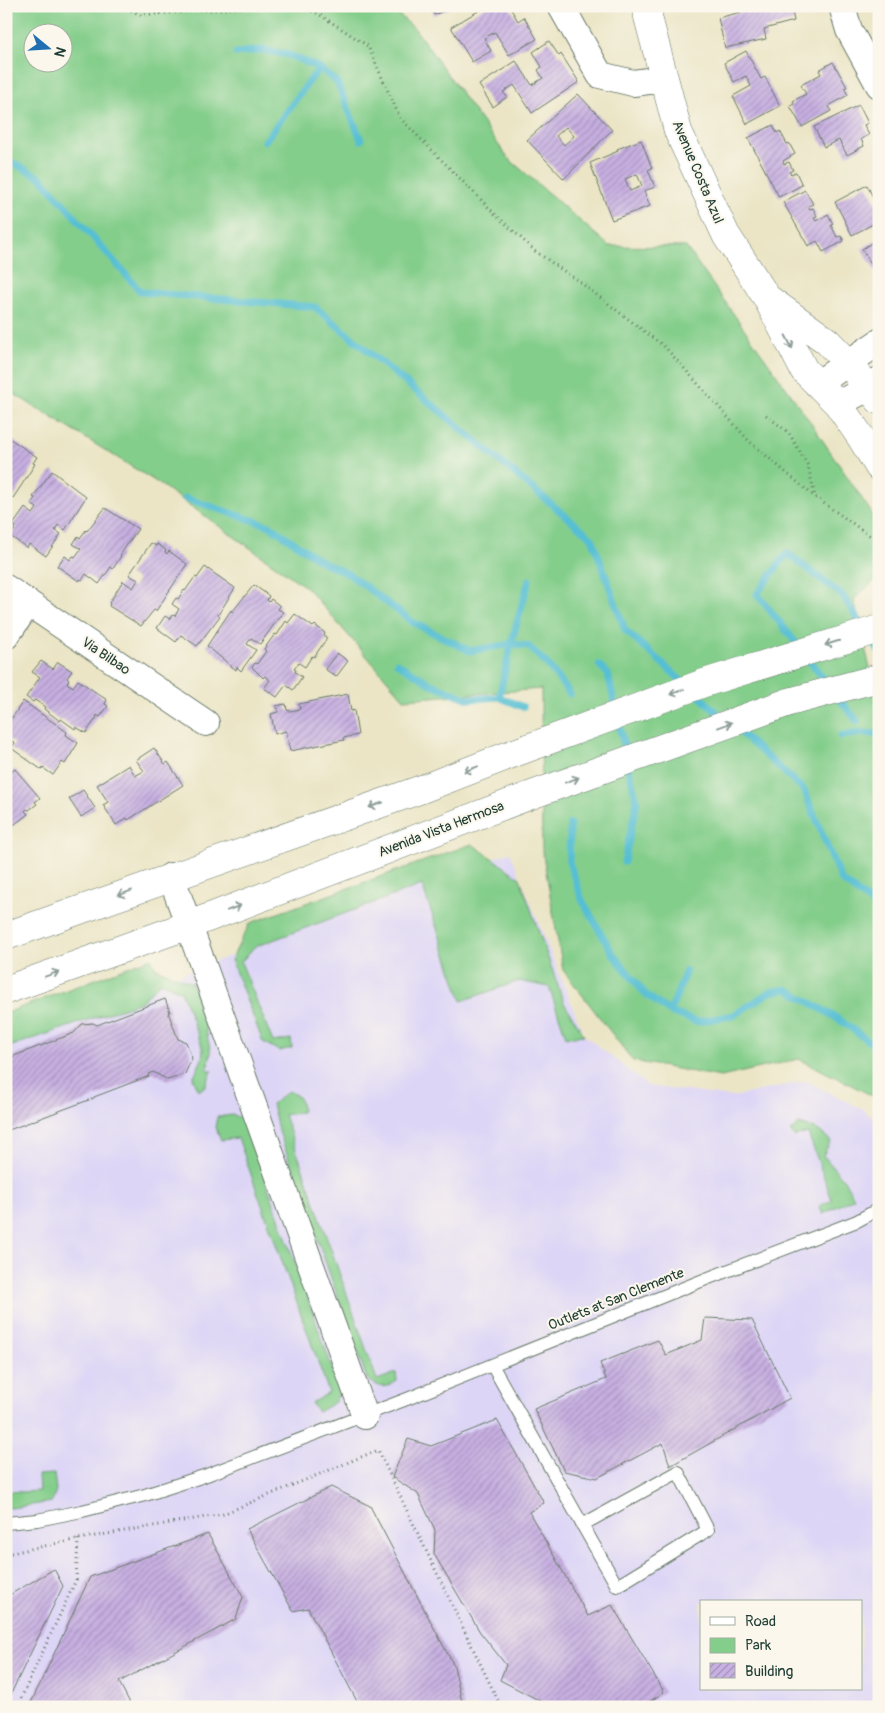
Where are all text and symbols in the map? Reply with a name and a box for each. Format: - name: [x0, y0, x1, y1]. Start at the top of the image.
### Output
- north arrow: [22, 22, 72, 72]
- text: N: [50, 45, 69, 59]
- street label: Avenue Costa Azul: [669, 118, 727, 226]
- one-way arrow: [785, 334, 794, 349]
- street label: Via Bilbao: [78, 634, 134, 679]
- one-way arrow: [825, 638, 841, 648]
- one-way arrow: [670, 688, 686, 697]
- one-way arrow: [717, 720, 733, 729]
- one-way arrow: [464, 765, 479, 775]
- one-way arrow: [564, 775, 580, 784]
- street label: Avenida Vista Hermosa: [376, 797, 506, 861]
- one-way arrow: [369, 801, 384, 810]
- one-way arrow: [118, 889, 133, 898]
- one-way arrow: [226, 903, 242, 912]
- one-way arrow: [44, 969, 59, 978]
- street label: Outlets at San Clemente: [546, 1264, 686, 1334]
- legend: [700, 1600, 862, 1690]
- text: Road: [745, 1612, 776, 1631]
- text: Park: [745, 1636, 772, 1655]
- text: Building: [745, 1662, 793, 1681]

